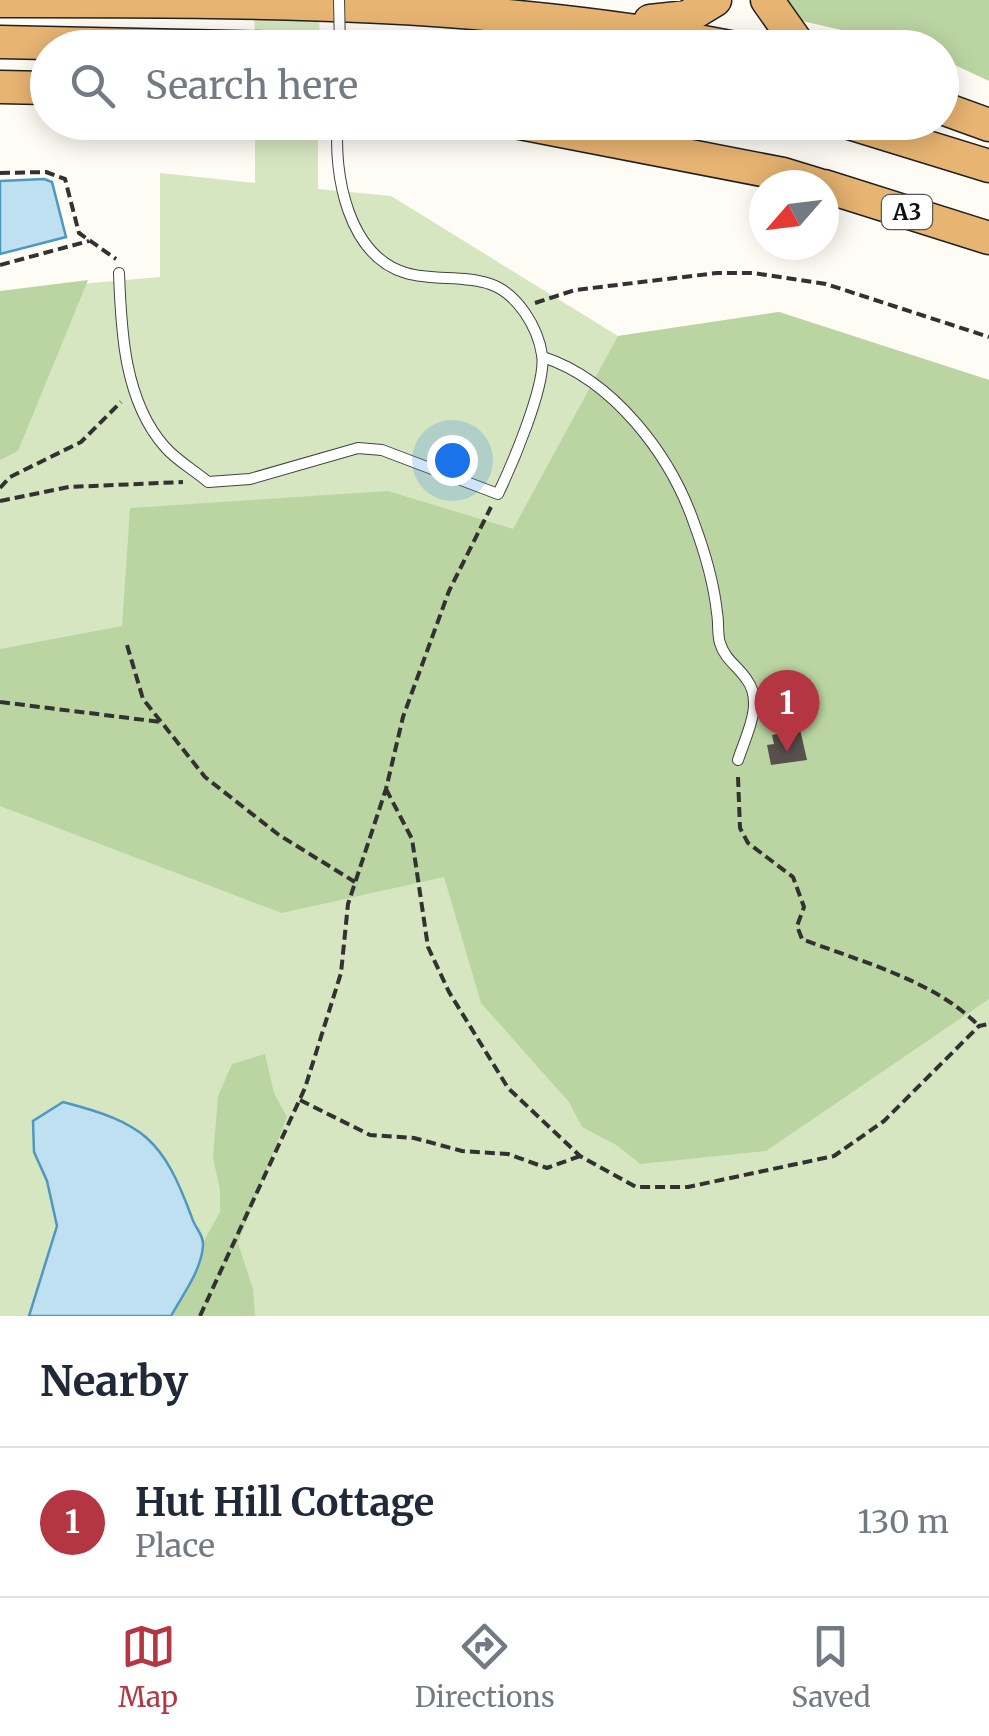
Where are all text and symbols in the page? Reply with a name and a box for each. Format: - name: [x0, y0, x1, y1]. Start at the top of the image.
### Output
- search box: [30, 30, 959, 140]
- icon: search: [65, 58, 120, 113]
- text: Search here: [145, 62, 358, 109]
- north arrow: [749, 170, 839, 260]
- road number: A3: [882, 195, 932, 229]
- your location: [427, 435, 478, 486]
- pin: 1: [754, 670, 820, 752]
- text: Nearby: [40, 1355, 188, 1407]
- text: Hut Hill Cottage: [135, 1479, 434, 1526]
- text: 1: [65, 1502, 80, 1542]
- text: 130 m: [857, 1502, 949, 1542]
- text: Place: [135, 1526, 215, 1566]
- tab: Map: [118, 1619, 178, 1715]
- tab: Directions: [415, 1619, 555, 1715]
- tab: Saved: [791, 1619, 871, 1715]

